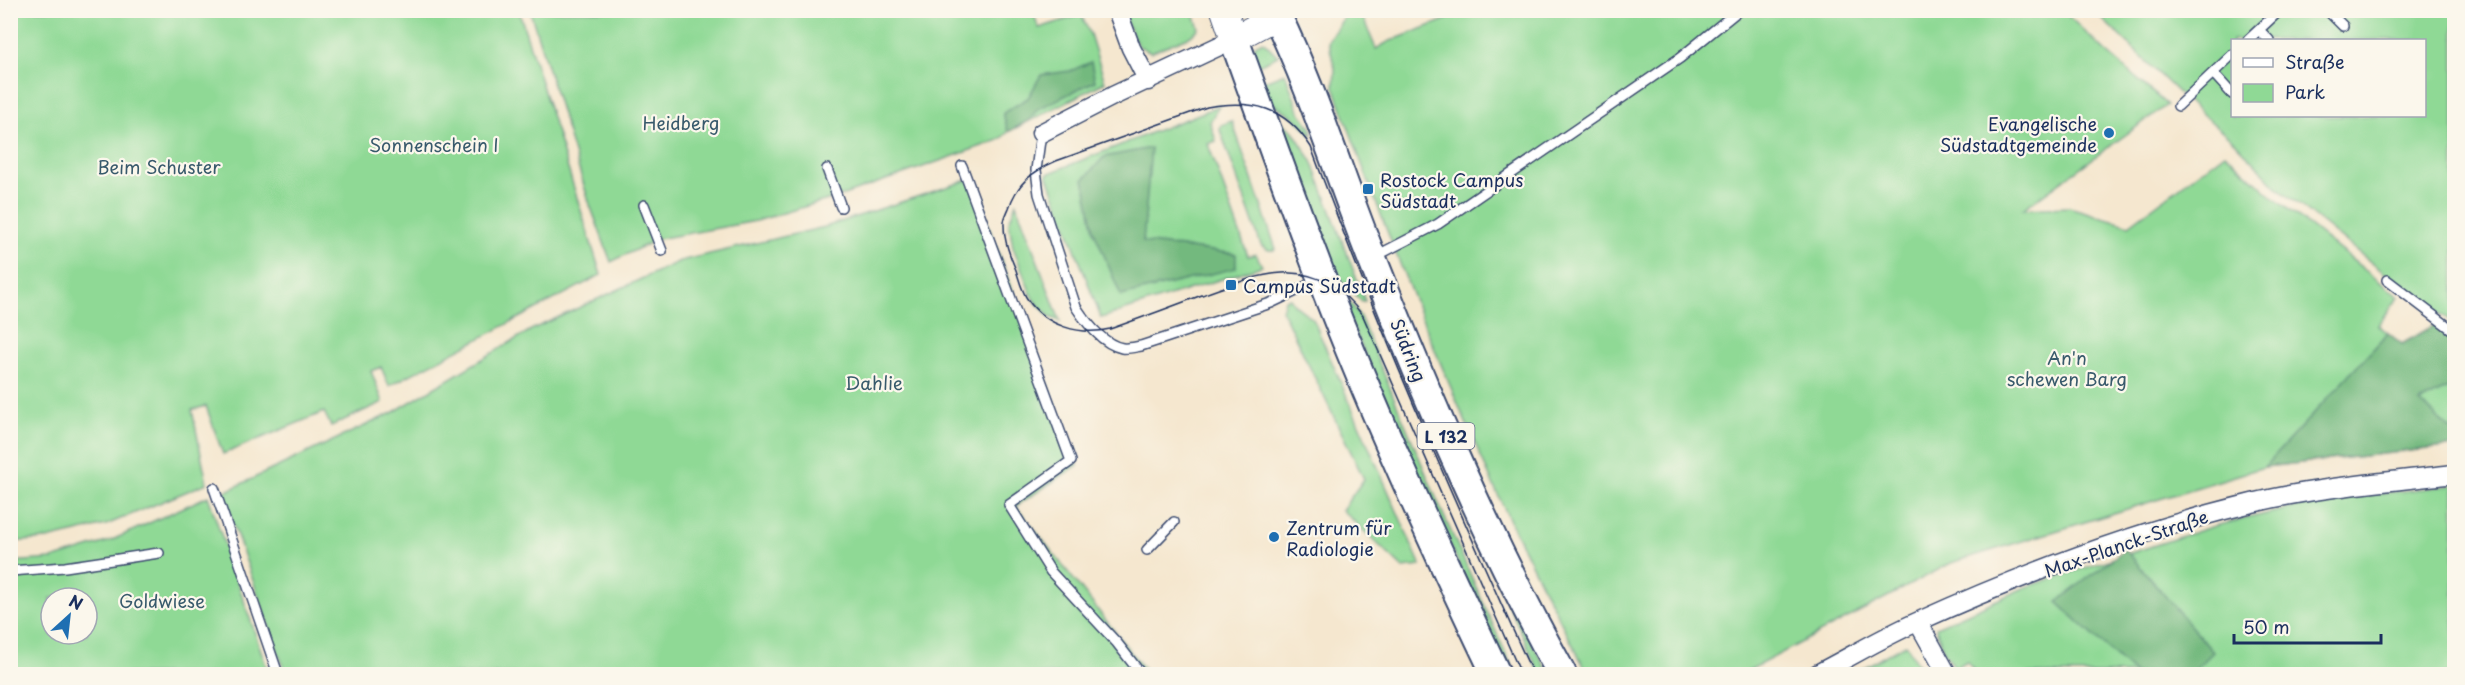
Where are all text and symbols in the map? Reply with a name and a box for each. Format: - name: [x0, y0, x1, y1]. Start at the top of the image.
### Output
- legend: [2231, 39, 2426, 117]
- text: Straße: [2285, 48, 2345, 75]
- text: Park: [2285, 78, 2325, 105]
- park label: Heidberg: [643, 109, 719, 136]
- place label: Evangelische Südstadtgemeinde: [1940, 110, 2097, 158]
- marker: Evangelische Südstadtgemeinde: [2102, 126, 2116, 140]
- park label: Sonnenschein I: [369, 131, 499, 158]
- park label: Beim Schuster: [97, 153, 221, 180]
- place label: Rostock Campus Südstadt: [1380, 166, 1523, 214]
- marker: Rostock Campus Südstadt: [1361, 182, 1375, 196]
- place label: Campus Südstadt: [1243, 272, 1396, 299]
- marker: Campus Südstadt: [1224, 278, 1238, 292]
- street label: Südring: [1384, 314, 1434, 386]
- park label: An'n schewen Barg: [2007, 344, 2127, 392]
- park label: Dahlie: [845, 369, 903, 396]
- road number: L 132: [1418, 423, 1474, 449]
- street label: Max-Planck-Straße: [2040, 502, 2212, 584]
- place label: Zentrum für Radiologie: [1286, 514, 1392, 562]
- marker: Zentrum für Radiologie: [1267, 530, 1281, 544]
- north arrow: [39, 586, 99, 646]
- park label: Goldwiese: [119, 587, 205, 614]
- text: N: [65, 588, 87, 615]
- scale bar: [2234, 607, 2381, 645]
- text: 50 m: [2243, 613, 2290, 640]

